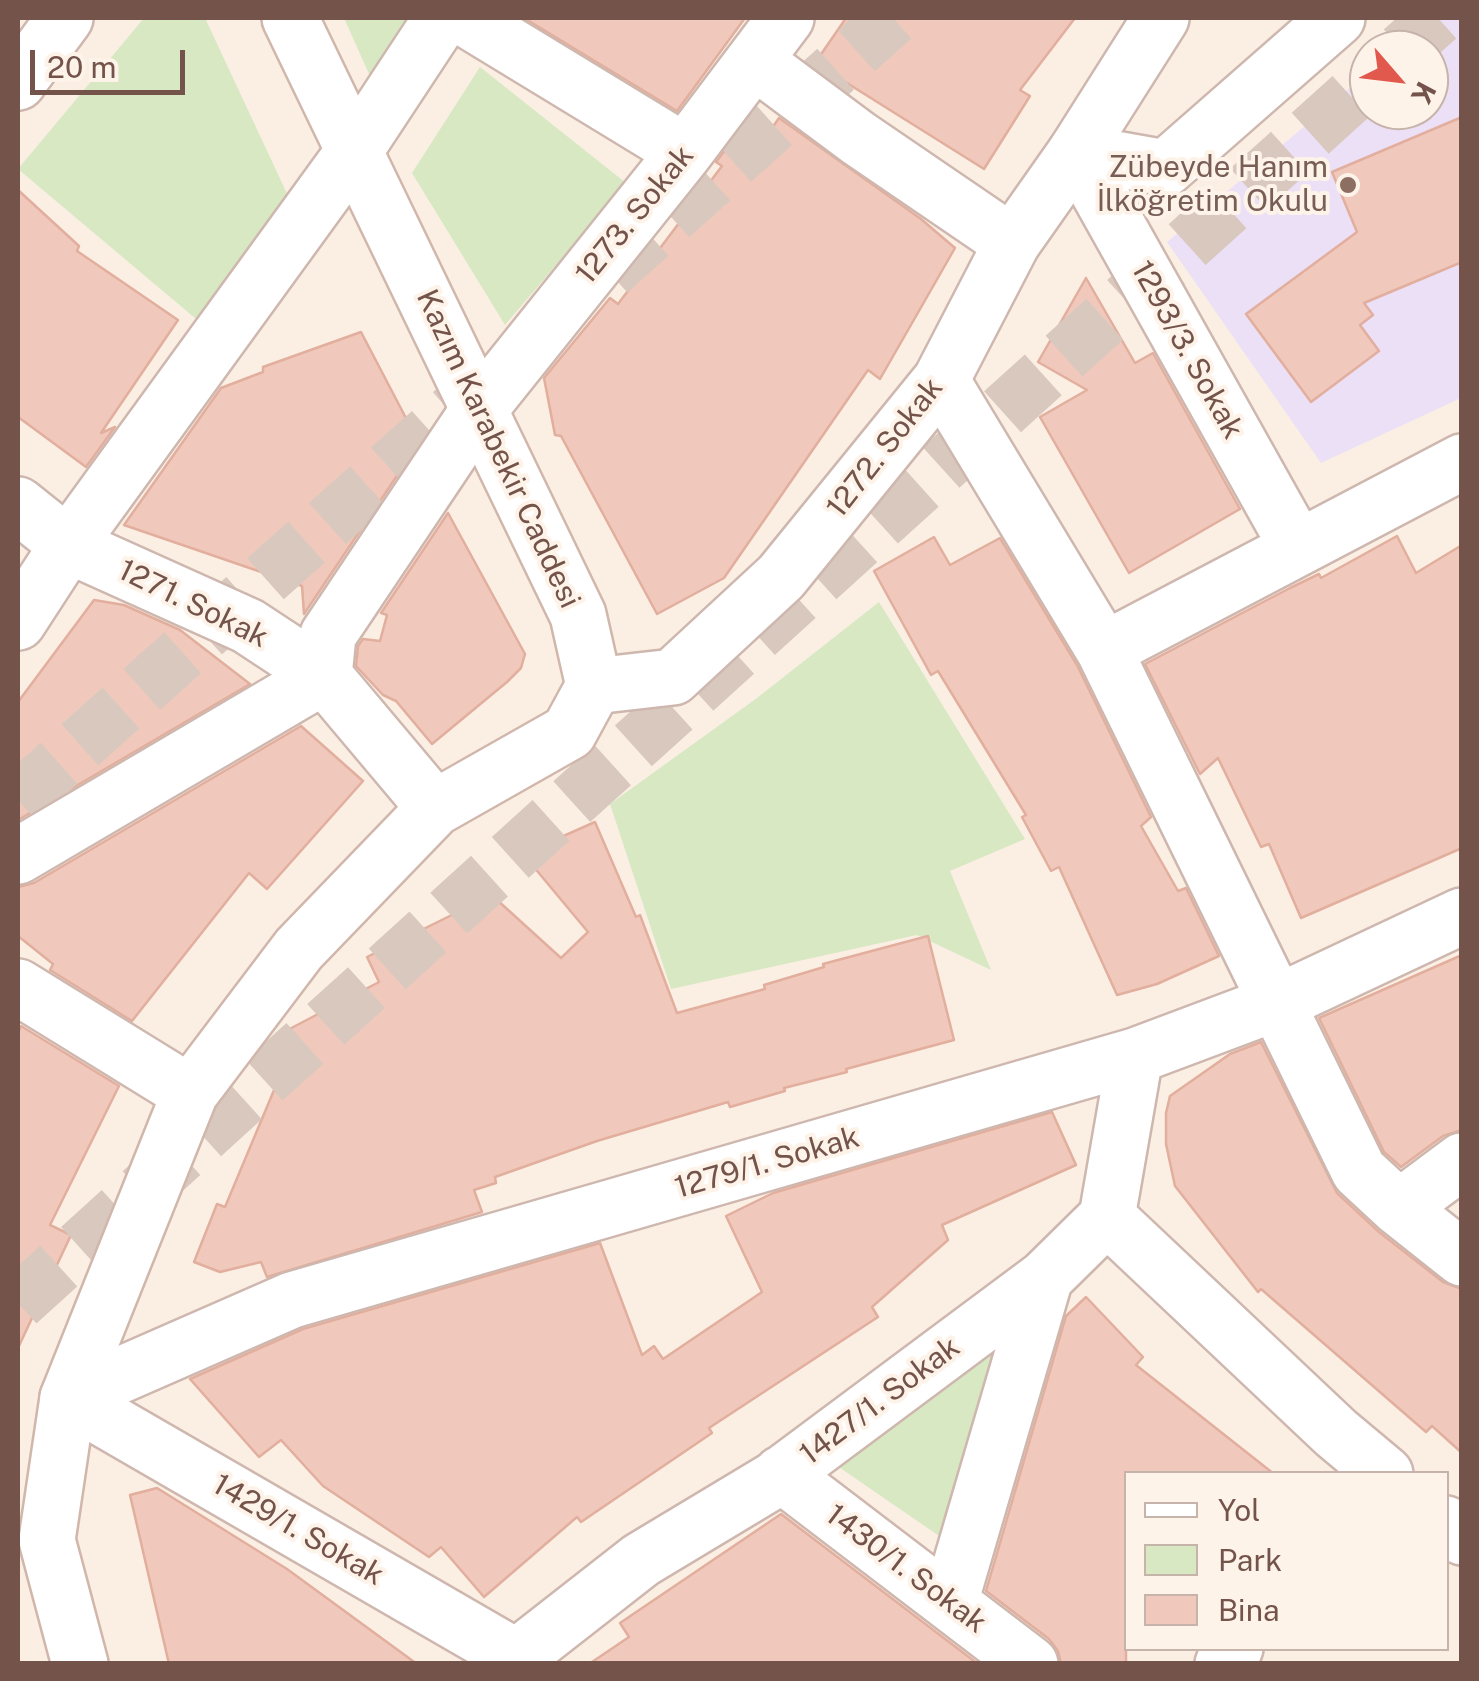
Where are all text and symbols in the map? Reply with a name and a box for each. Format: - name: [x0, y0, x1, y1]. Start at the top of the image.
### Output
- scale bar: [35, 30, 190, 92]
- north arrow: [1349, 30, 1449, 130]
- text: 20 m: [47, 49, 116, 85]
- text: K: [1405, 77, 1443, 110]
- street label: 1273. Sokak: [568, 139, 702, 291]
- place label: Zübeyde Hanım İlköğretim Okulu: [1097, 150, 1328, 220]
- marker: Zübeyde Hanım İlköğretim Okulu: [1337, 174, 1359, 196]
- street label: 1293/3. Sokak: [1123, 255, 1251, 445]
- street label: Kazım Karabekir Caddesi: [408, 284, 588, 614]
- street label: 1272. Sokak: [819, 371, 951, 525]
- street label: 1271. Sokak: [112, 552, 274, 656]
- street label: 1279/1. Sokak: [671, 1120, 863, 1206]
- street label: 1427/1. Sokak: [793, 1329, 967, 1473]
- street label: 1429/1. Sokak: [206, 1467, 390, 1593]
- legend: [1124, 1471, 1449, 1651]
- text: Yol: [1218, 1492, 1260, 1528]
- street label: 1430/1. Sokak: [819, 1497, 993, 1641]
- text: Park: [1218, 1542, 1282, 1578]
- text: Bina: [1218, 1592, 1280, 1628]

